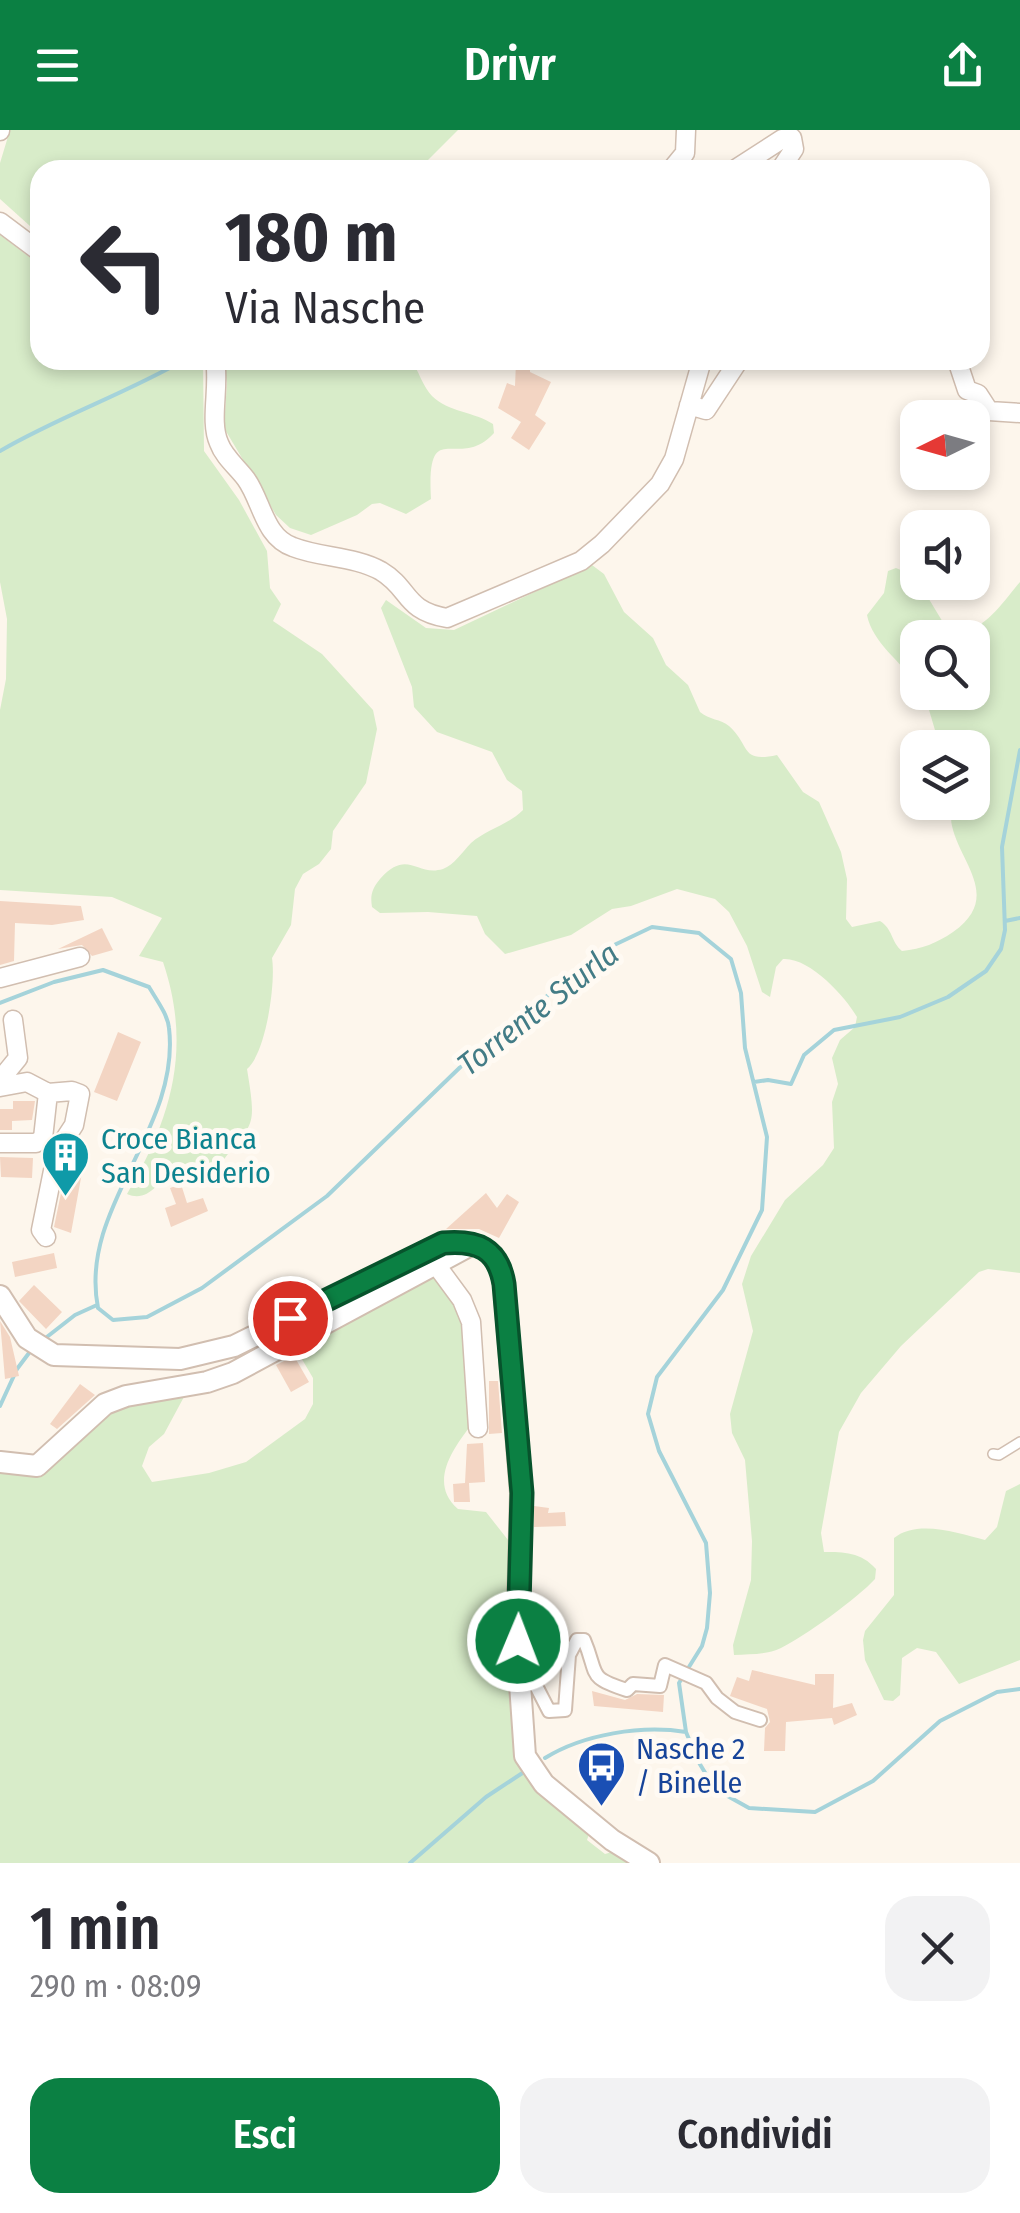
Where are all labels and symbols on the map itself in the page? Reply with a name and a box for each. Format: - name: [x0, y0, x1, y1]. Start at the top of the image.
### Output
- north arrow: [900, 400, 990, 490]
- water label: Torrente Sturla: [450, 934, 626, 1084]
- place label: Croce Bianca San Desiderio: [101, 1121, 271, 1191]
- building icon: Croce Bianca San Desiderio: [40, 1130, 92, 1198]
- pin: [248, 1276, 333, 1361]
- position arrow: [466, 1589, 570, 1693]
- place label: Nasche 2 / Binelle: [636, 1731, 745, 1801]
- bus stop icon: Nasche 2 / Binelle: [575, 1740, 627, 1808]

